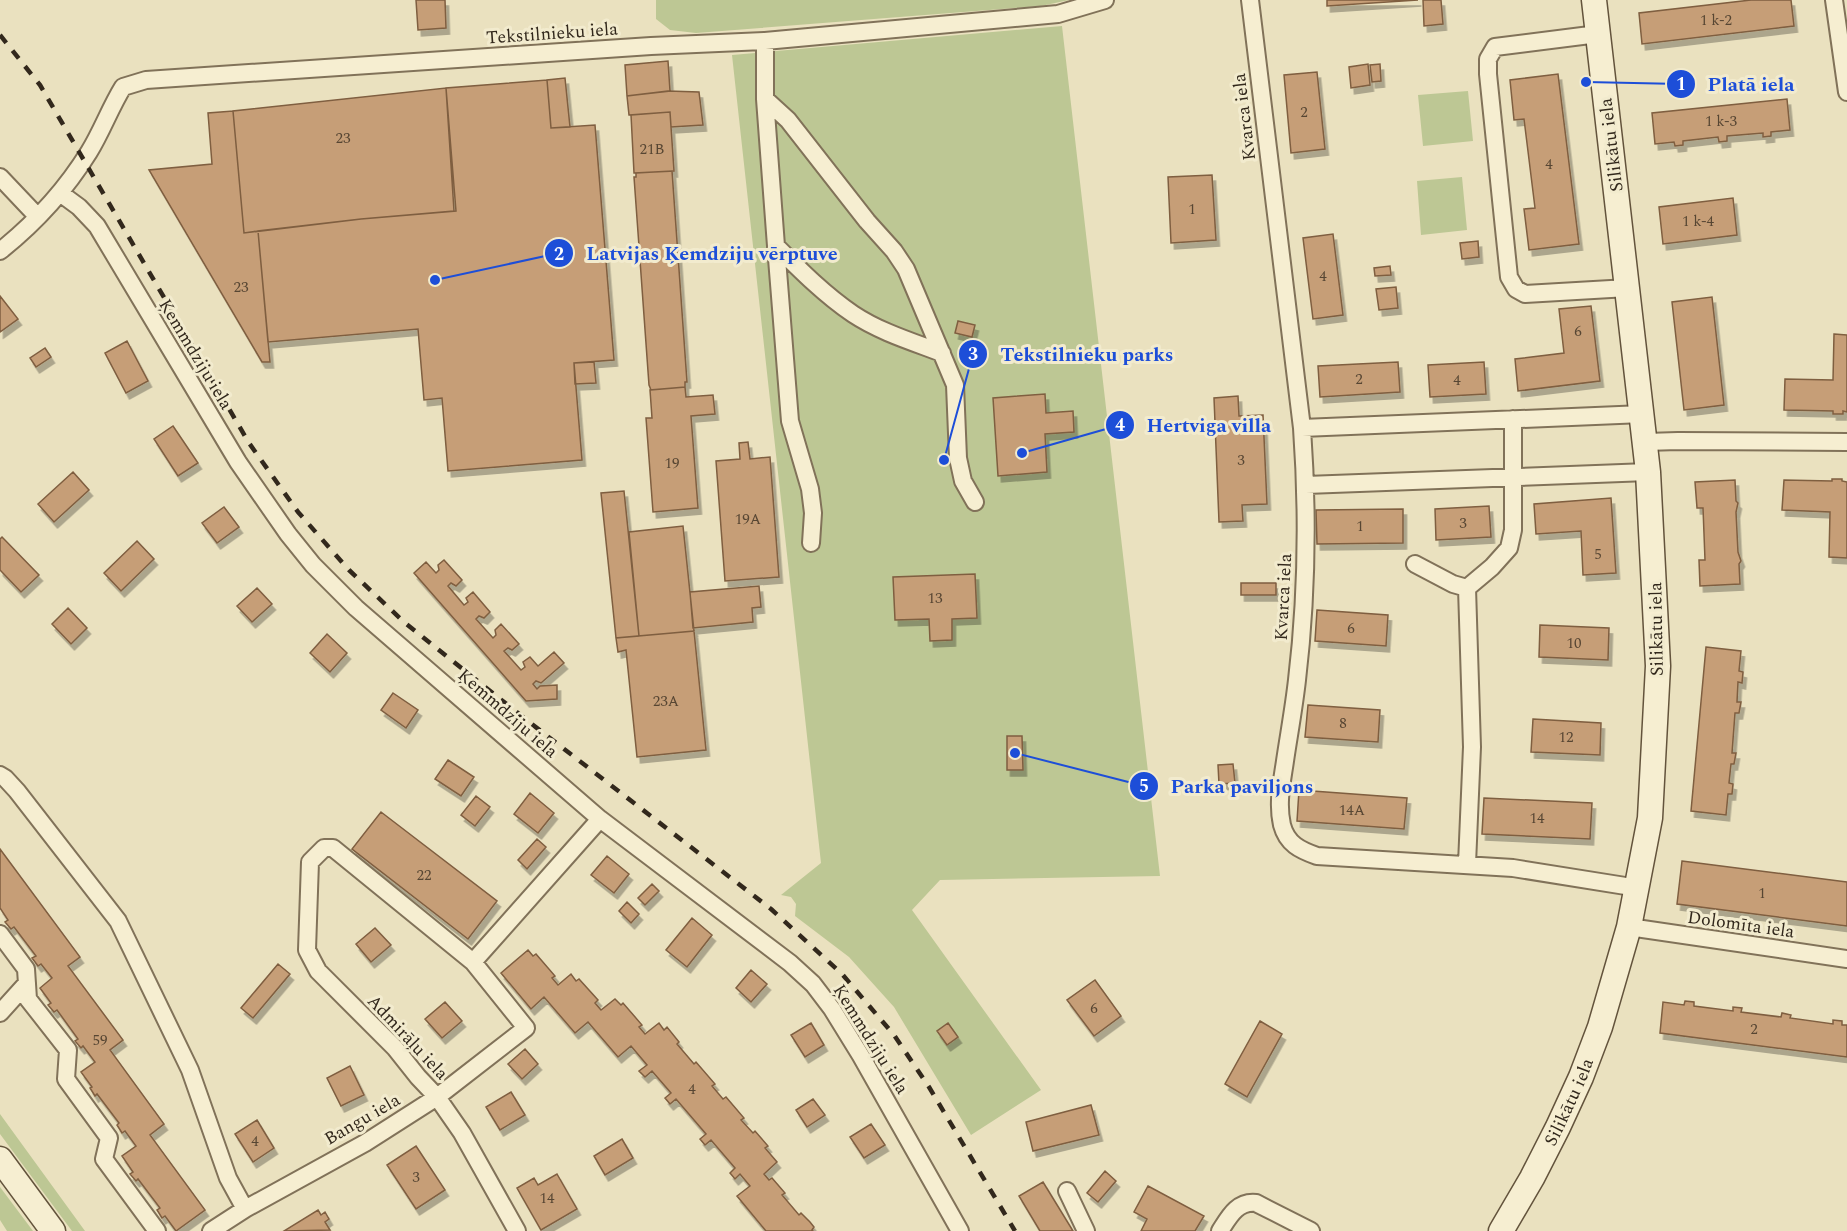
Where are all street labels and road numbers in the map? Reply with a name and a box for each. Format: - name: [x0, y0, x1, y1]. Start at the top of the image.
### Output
- street label: Tekstilnieku iela: [485, 15, 619, 52]
- street label: Kvarca iela: [1226, 72, 1263, 162]
- street label: Silikātu iela: [1592, 96, 1631, 193]
- street label: Ķemmdziju iela: [152, 294, 240, 415]
- street label: Kvarca iela: [1268, 552, 1299, 641]
- street label: Silikātu iela: [1642, 582, 1671, 676]
- street label: Ķemmdziju iela: [452, 662, 564, 765]
- street label: Dolomīta iela: [1686, 904, 1796, 945]
- street label: Ķemmdziju iela: [826, 979, 915, 1100]
- street label: Admirāļu iela: [361, 988, 455, 1086]
- street label: Silikātu iela: [1537, 1054, 1601, 1151]
- street label: Bangu iela: [319, 1087, 405, 1152]

